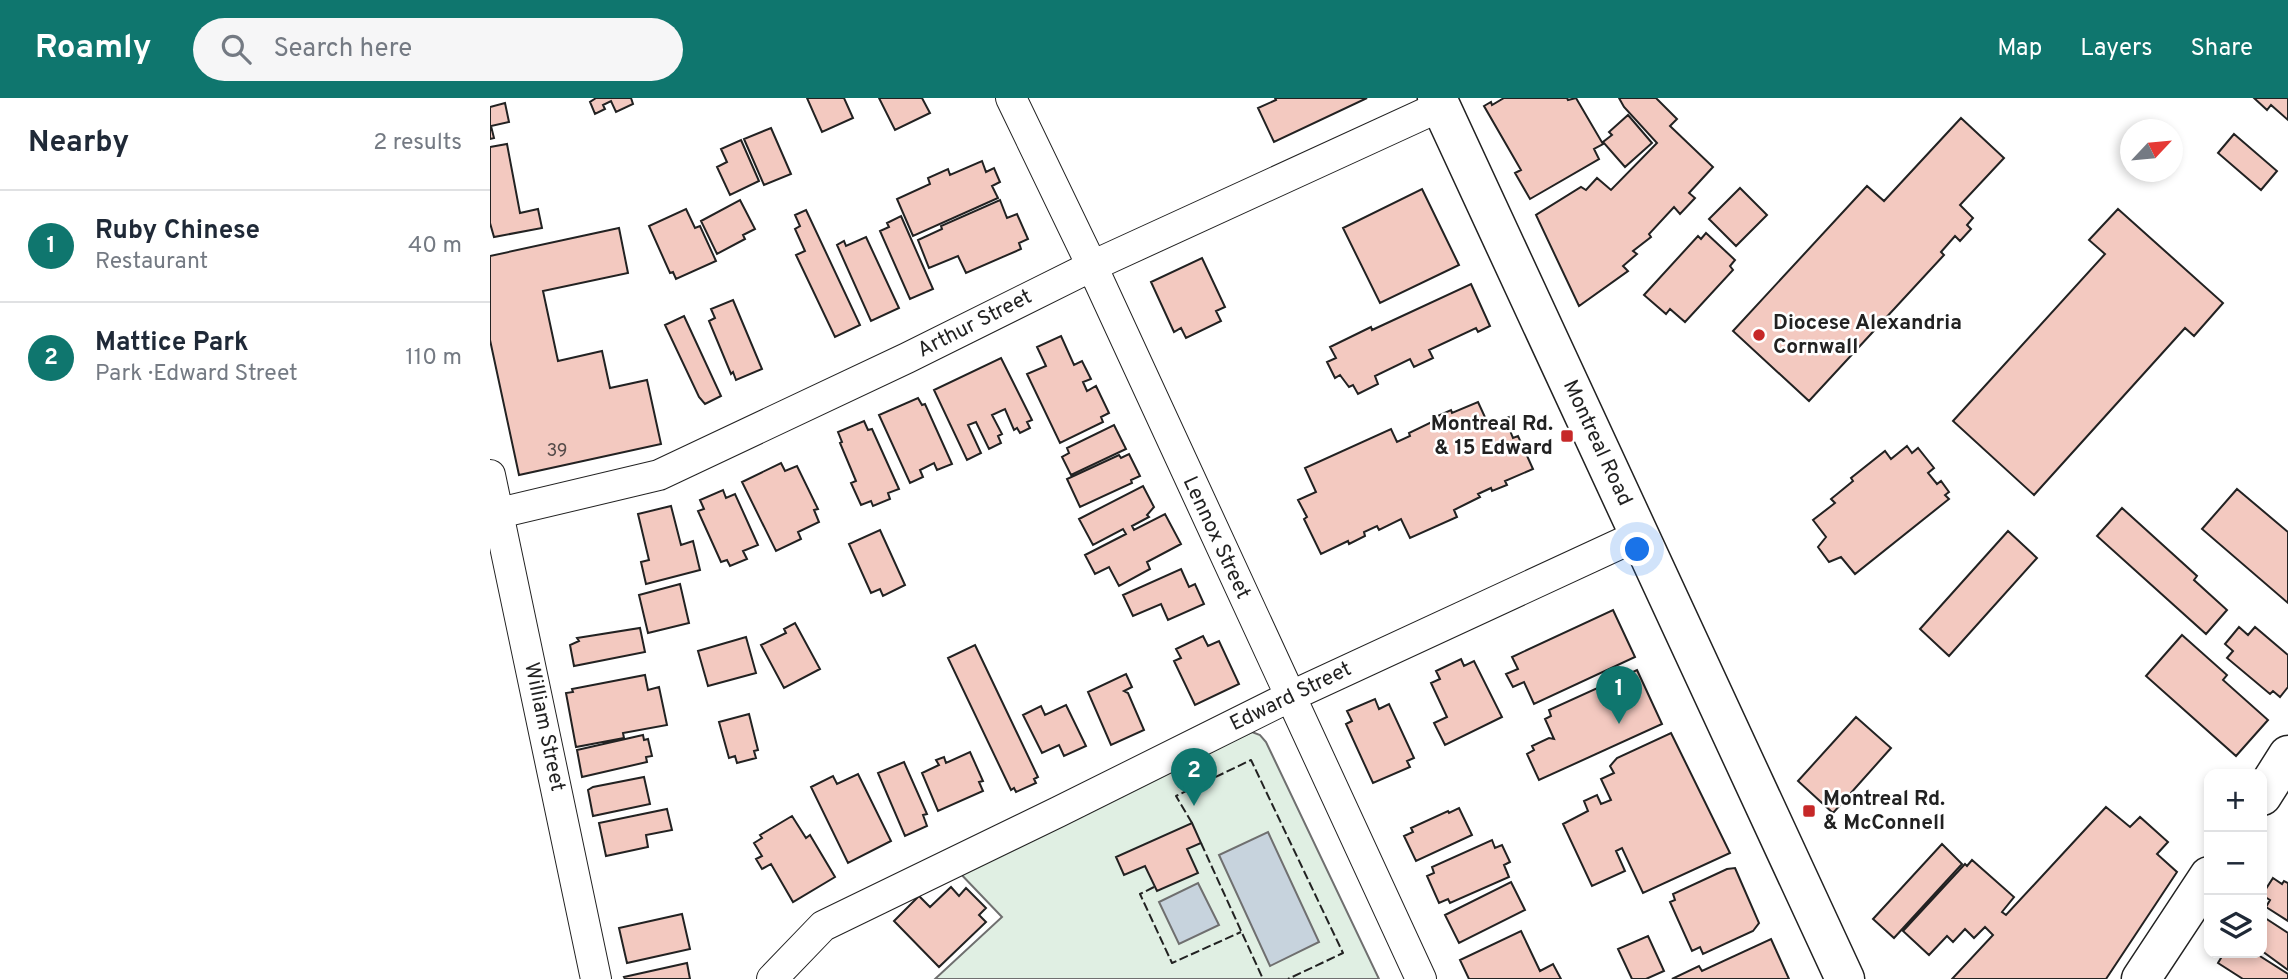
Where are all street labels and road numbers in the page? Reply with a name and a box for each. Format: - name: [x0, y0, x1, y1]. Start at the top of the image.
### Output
- street label: Arthur Street: [913, 284, 1037, 364]
- street label: Montreal Road: [1556, 376, 1638, 510]
- street label: Lennox Street: [1176, 472, 1256, 604]
- street label: Edward Street: [1226, 656, 1356, 738]
- street label: William Street: [517, 660, 571, 794]

